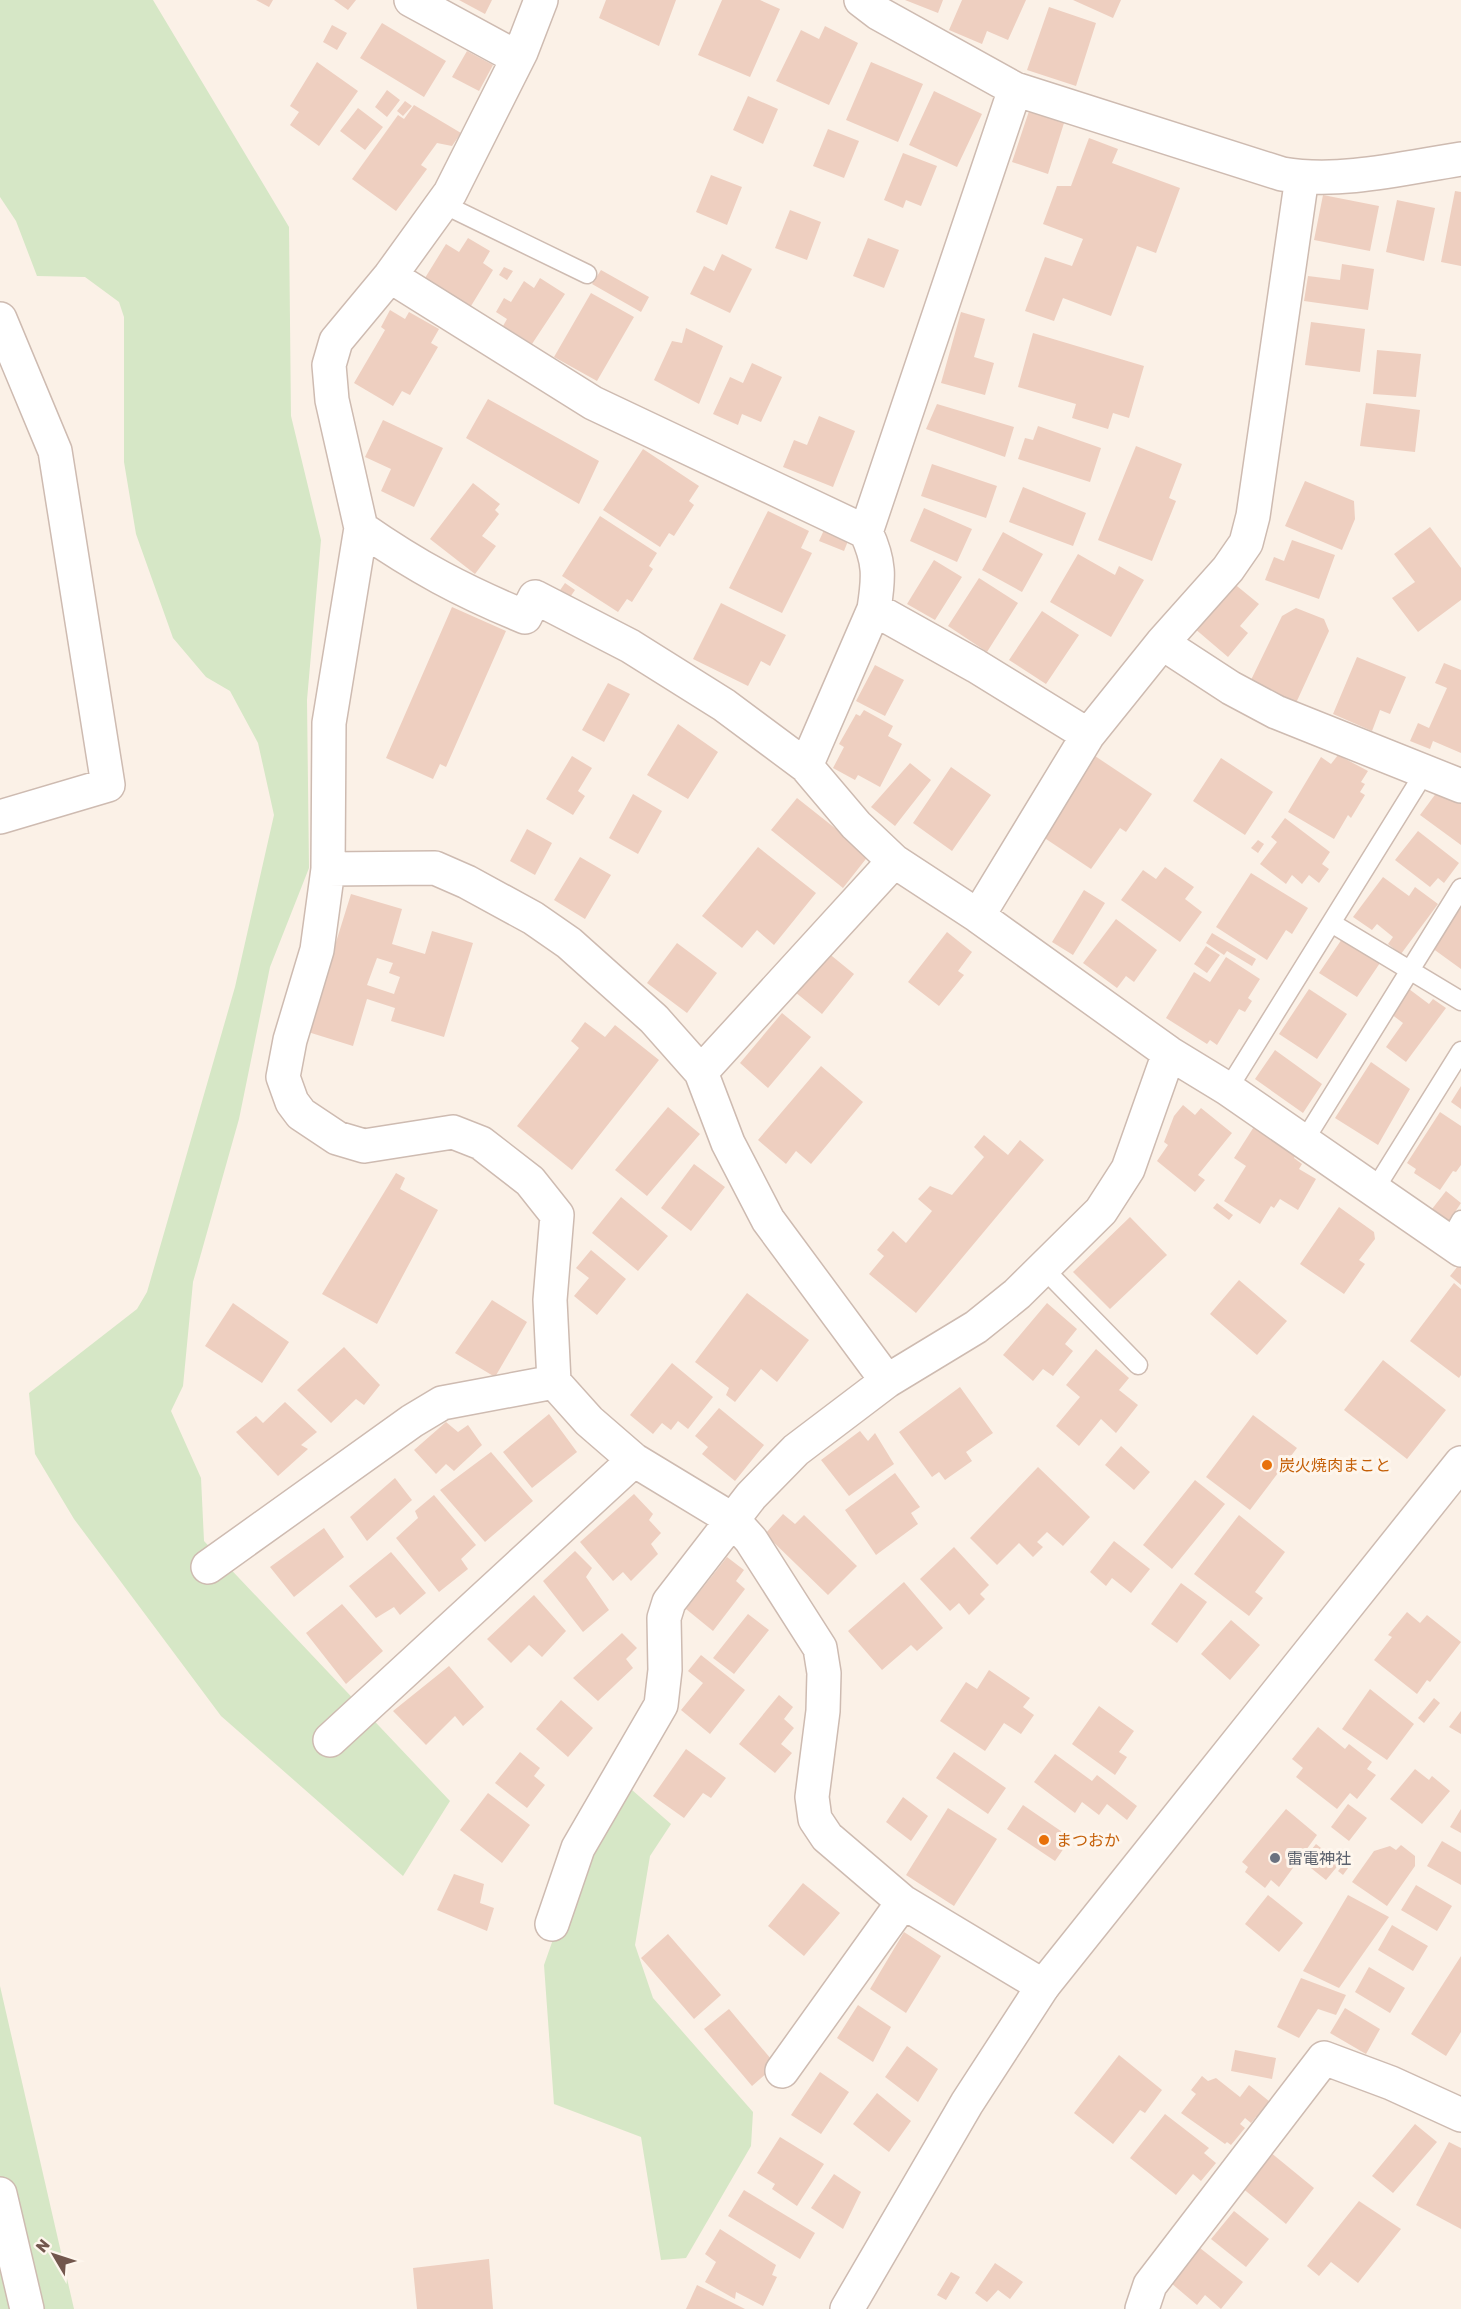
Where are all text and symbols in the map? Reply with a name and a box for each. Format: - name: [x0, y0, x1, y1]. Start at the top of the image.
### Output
- place label: 炭火焼肉まこと: [1279, 1456, 1391, 1475]
- marker: 炭火焼肉まこと: [1260, 1458, 1274, 1472]
- place label: まつおか: [1056, 1831, 1120, 1850]
- marker: まつおか: [1037, 1833, 1051, 1847]
- place label: 雷電神社: [1287, 1849, 1351, 1868]
- marker: 雷電神社: [1268, 1851, 1282, 1865]
- north arrow: [24, 2225, 84, 2285]
- text: N: [32, 2235, 54, 2256]

